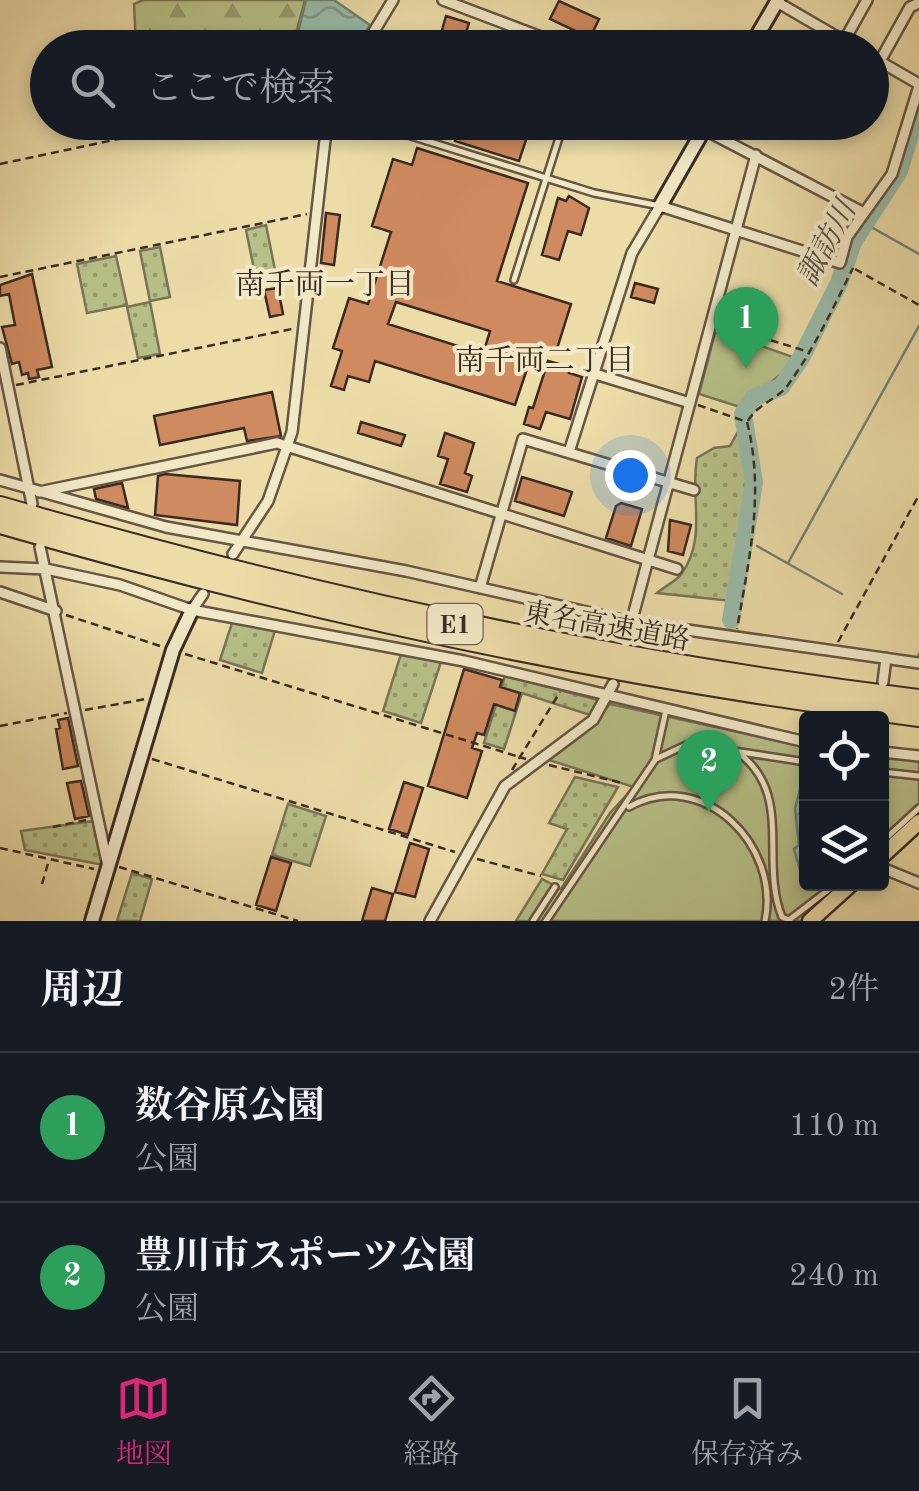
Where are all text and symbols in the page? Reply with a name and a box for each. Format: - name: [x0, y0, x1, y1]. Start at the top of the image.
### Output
- search box: [30, 30, 889, 140]
- icon: search: [65, 58, 120, 113]
- text: ここで検索: [145, 71, 335, 109]
- water label: 諏訪川: [792, 194, 864, 291]
- district label: 南千両一丁目: [235, 268, 415, 301]
- pin: 1: [714, 286, 778, 369]
- district label: 南千両二丁目: [455, 344, 635, 377]
- your location: [605, 450, 656, 501]
- street label: 東名高速道路: [521, 597, 692, 656]
- road number: E1: [428, 604, 482, 644]
- map controls: [799, 711, 889, 891]
- button: locate: [799, 711, 889, 801]
- pin: 2: [676, 730, 742, 812]
- button: layers: [799, 801, 889, 891]
- text: 周辺: [40, 971, 124, 1013]
- text: 2件: [828, 975, 879, 1007]
- text: 数谷原公園: [135, 1089, 325, 1127]
- text: 1: [63, 1111, 82, 1143]
- text: 110 m: [789, 1111, 879, 1143]
- text: 公園: [135, 1145, 199, 1177]
- text: 豊川市スポーツ公園: [135, 1239, 475, 1277]
- text: 2: [63, 1261, 82, 1293]
- text: 240 m: [789, 1261, 879, 1293]
- text: 公園: [135, 1295, 199, 1327]
- tab: 地図: [116, 1371, 172, 1474]
- tab: 経路: [403, 1371, 459, 1474]
- tab: 保存済み: [691, 1371, 803, 1474]

